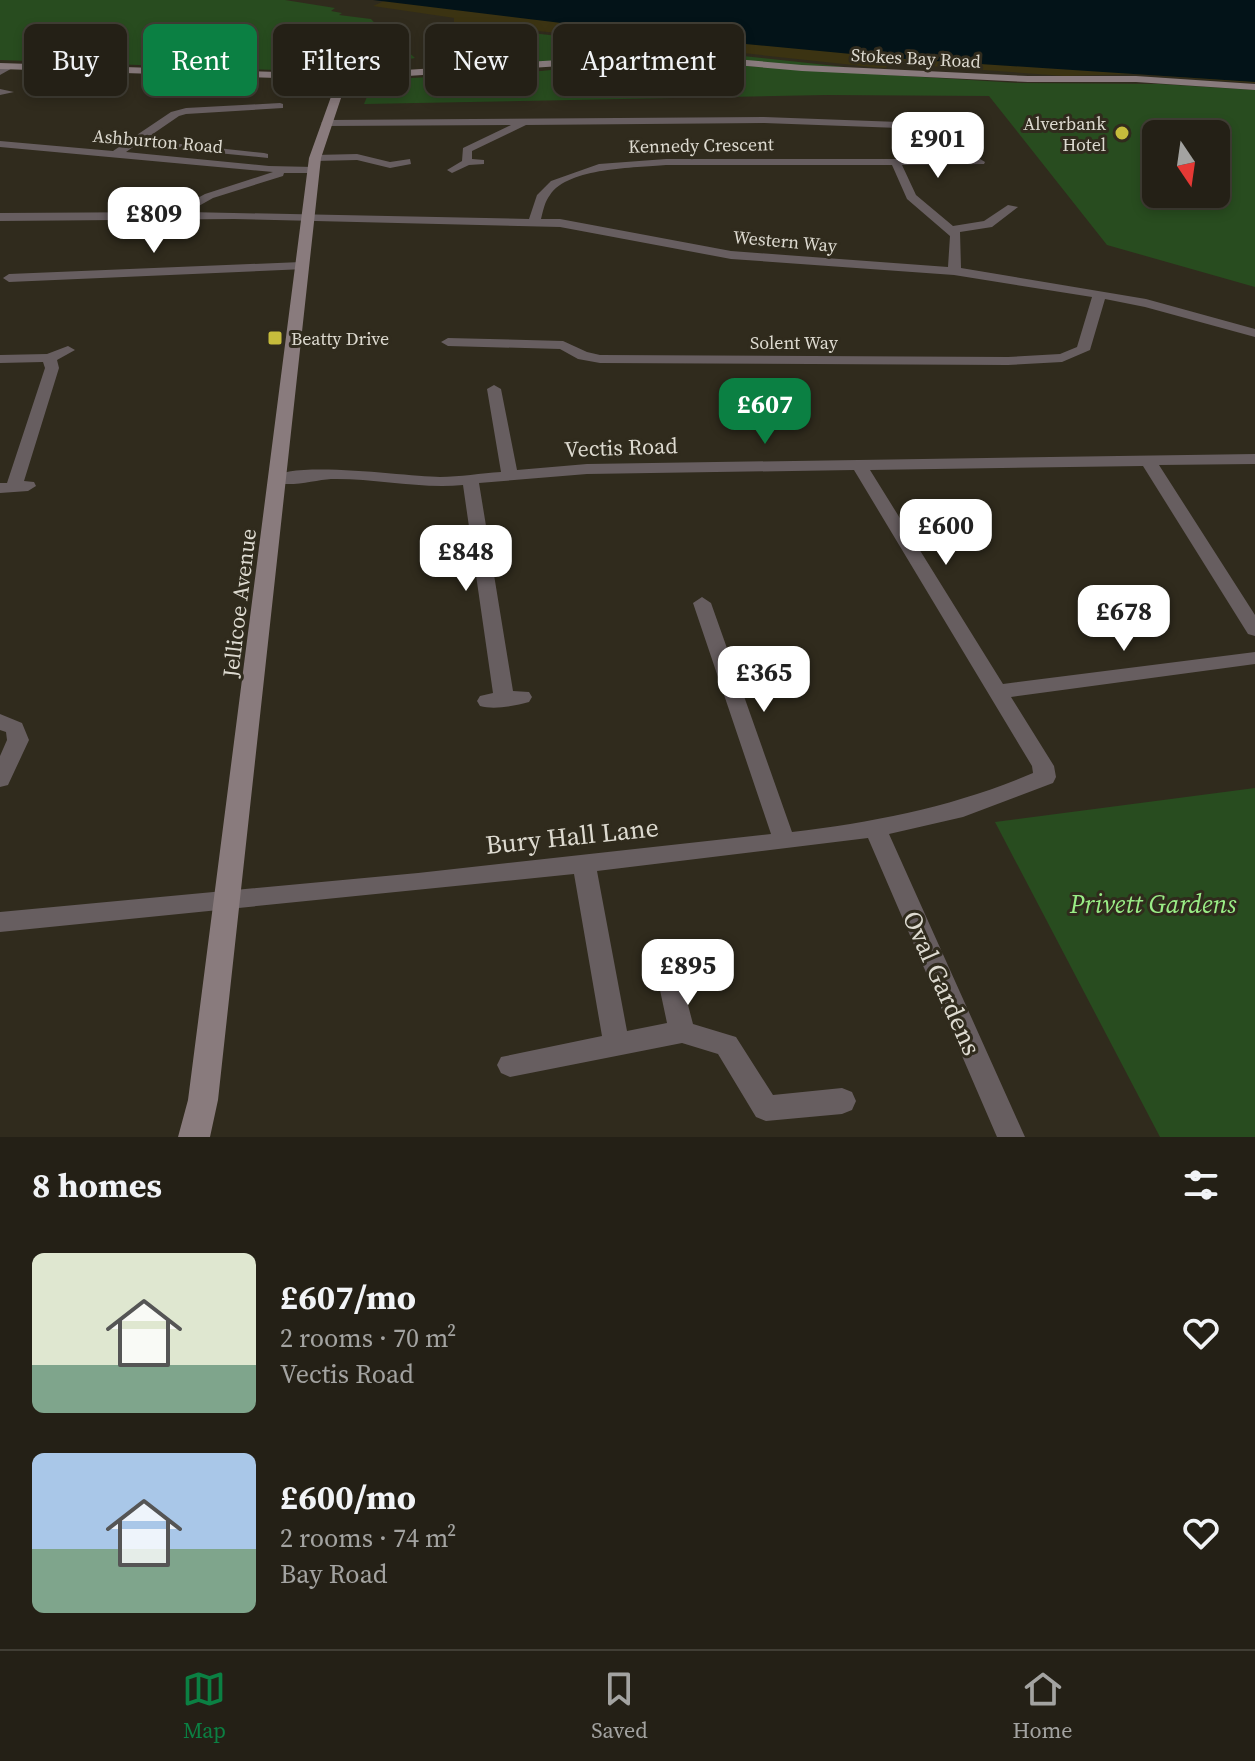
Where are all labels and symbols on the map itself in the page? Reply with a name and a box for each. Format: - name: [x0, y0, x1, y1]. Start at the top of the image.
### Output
- street label: Stokes Bay Road: [851, 42, 981, 74]
- place label: Alverbank Hotel: [1023, 111, 1106, 157]
- pin: £901: [891, 112, 985, 180]
- north arrow: [1142, 120, 1230, 208]
- street label: Ashburton Road: [92, 123, 224, 159]
- marker: Alverbank Hotel: [1113, 124, 1131, 142]
- street label: Kennedy Crescent: [628, 131, 774, 159]
- pin: £809: [107, 187, 201, 255]
- street label: Western Way: [732, 224, 839, 258]
- place label: Beatty Drive: [291, 326, 389, 351]
- marker: Beatty Drive: [266, 329, 284, 347]
- street label: Solent Way: [750, 330, 839, 355]
- pin: £607: [718, 378, 812, 446]
- street label: Vectis Road: [564, 430, 679, 464]
- pin: £600: [899, 499, 993, 567]
- pin: £848: [419, 525, 513, 593]
- street label: Jellicoe Avenue: [215, 527, 263, 680]
- pin: £678: [1077, 585, 1171, 653]
- pin: £365: [717, 646, 811, 714]
- street label: Bury Hall Lane: [484, 809, 660, 863]
- park label: Privett Gardens: [1069, 886, 1237, 922]
- street label: Oval Gardens: [894, 905, 990, 1061]
- pin: £895: [641, 939, 735, 1007]

